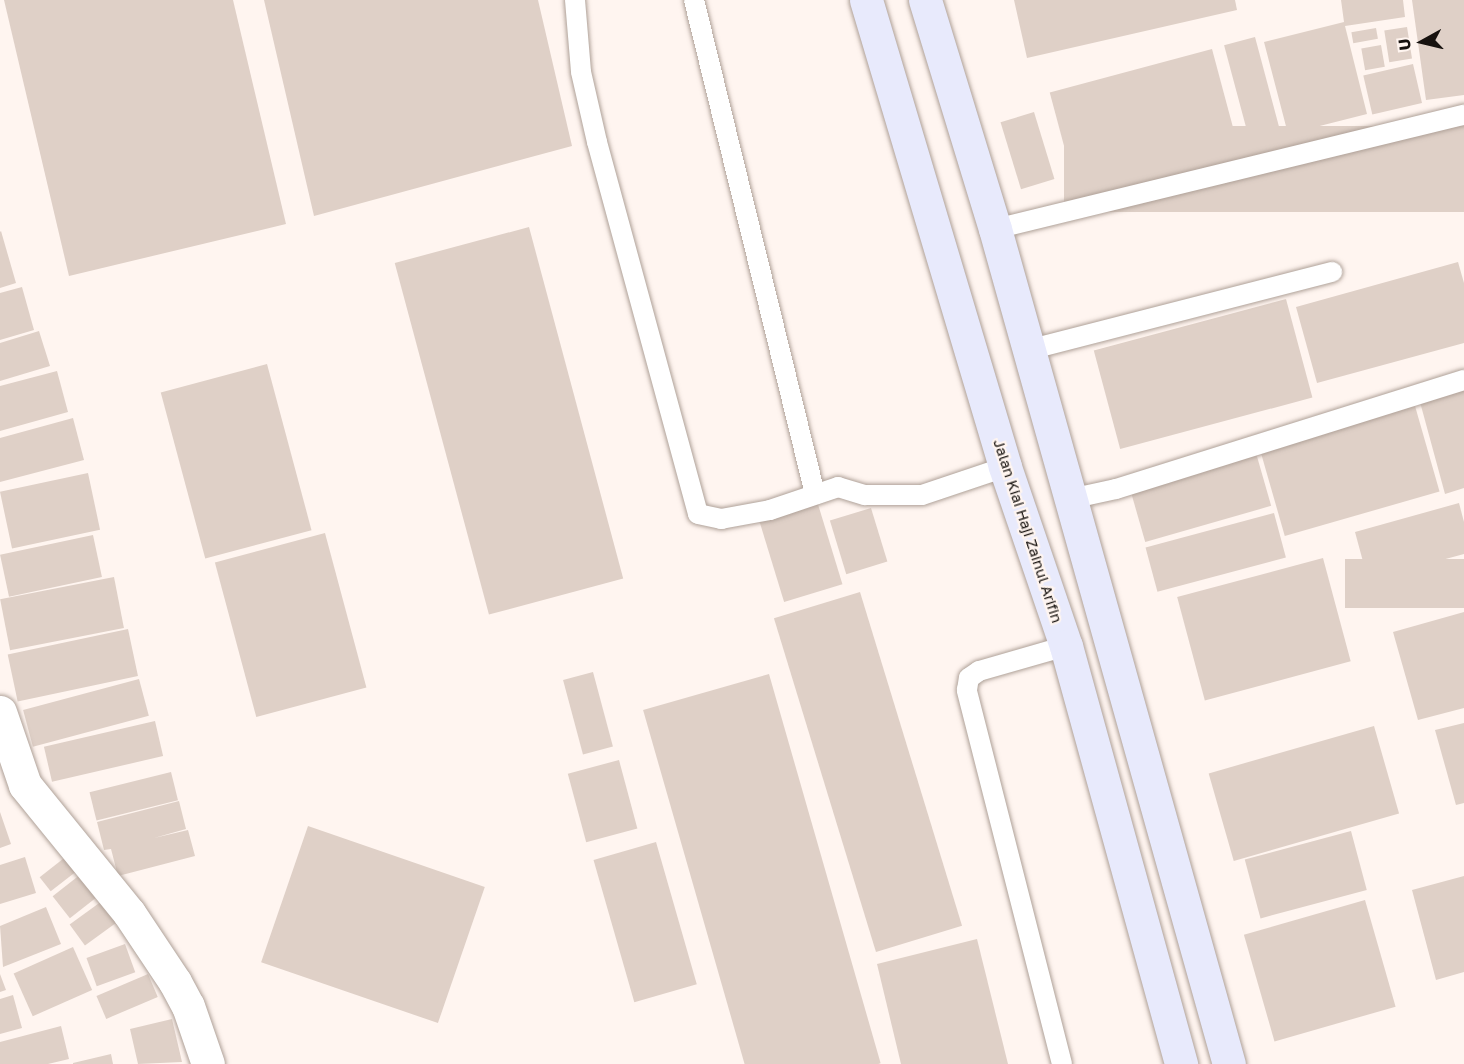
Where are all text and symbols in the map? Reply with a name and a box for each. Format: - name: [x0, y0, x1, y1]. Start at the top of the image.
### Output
- north arrow: [1392, 12, 1452, 72]
- text: U: [1393, 37, 1415, 52]
- street label: Jalan Kiai Haji Zainul Arifin: [990, 437, 1066, 625]

